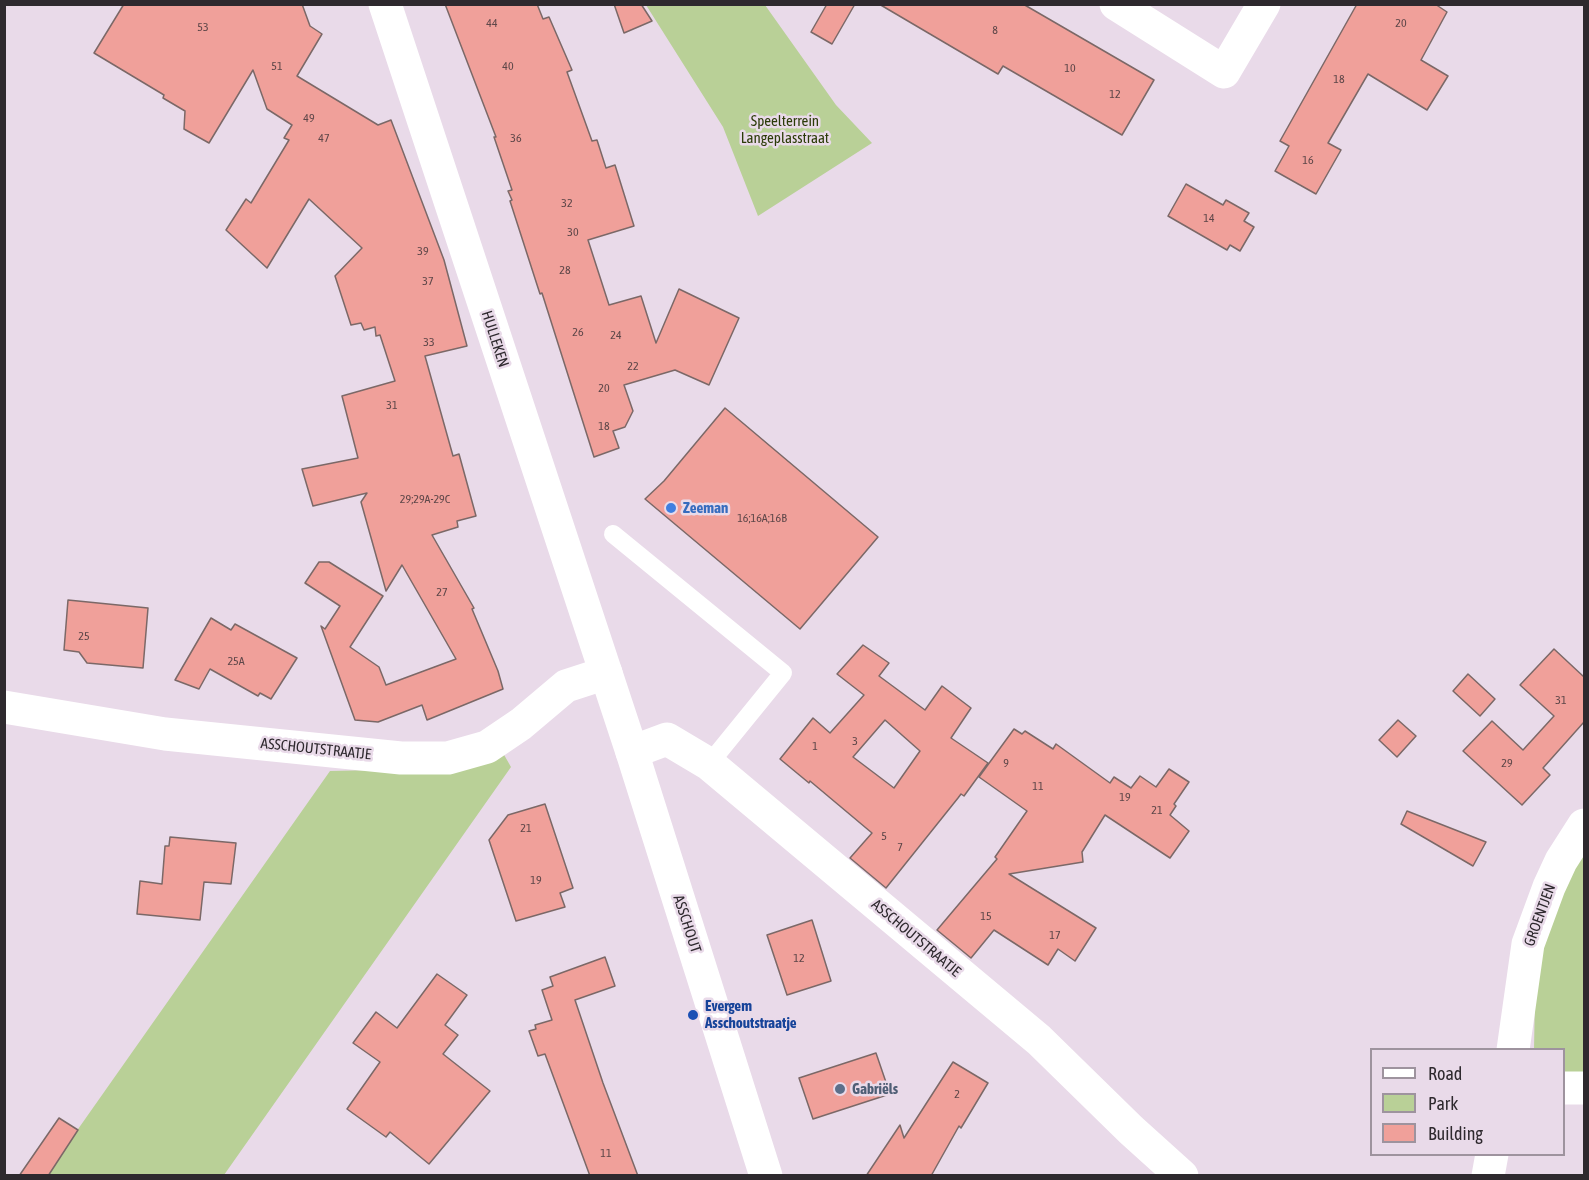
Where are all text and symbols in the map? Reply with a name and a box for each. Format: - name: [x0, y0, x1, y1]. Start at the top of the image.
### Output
- house number: 44: [486, 16, 498, 30]
- house number: 20: [1395, 16, 1407, 30]
- house number: 53: [197, 20, 209, 34]
- house number: 8: [992, 23, 998, 37]
- house number: 51: [271, 59, 283, 73]
- house number: 40: [502, 59, 514, 73]
- house number: 10: [1064, 61, 1076, 75]
- house number: 18: [1333, 72, 1345, 86]
- house number: 12: [1109, 87, 1121, 101]
- house number: 49: [303, 111, 315, 125]
- park label: Speelterrein Langeplasstraat: [741, 112, 829, 147]
- house number: 47: [318, 131, 330, 145]
- house number: 36: [510, 131, 522, 145]
- house number: 16: [1302, 153, 1314, 167]
- house number: 32: [561, 196, 573, 210]
- house number: 14: [1203, 211, 1215, 225]
- house number: 30: [567, 225, 579, 239]
- house number: 39: [417, 244, 429, 258]
- house number: 28: [559, 263, 571, 277]
- house number: 37: [422, 274, 434, 288]
- street label: HULLEKEN: [477, 309, 513, 369]
- house number: 26: [572, 325, 584, 339]
- house number: 24: [610, 328, 622, 342]
- house number: 33: [423, 335, 435, 349]
- house number: 22: [627, 359, 639, 373]
- house number: 20: [598, 381, 610, 395]
- house number: 31: [386, 398, 398, 412]
- house number: 18: [598, 419, 610, 433]
- house number: 29;29A-29C: [400, 492, 450, 506]
- place label: Zeeman: [683, 499, 728, 517]
- marker: Zeeman: [664, 501, 678, 515]
- house number: 16;16A;16B: [737, 511, 787, 525]
- house number: 27: [436, 585, 448, 599]
- house number: 25: [78, 629, 90, 643]
- house number: 25A: [227, 654, 245, 668]
- house number: 31: [1555, 693, 1567, 707]
- street label: ASSCHOUTSTRAATJE: [260, 734, 372, 764]
- house number: 3: [852, 734, 858, 748]
- house number: 1: [812, 739, 818, 753]
- house number: 9: [1003, 756, 1009, 770]
- house number: 29: [1501, 756, 1513, 770]
- house number: 11: [1032, 779, 1044, 793]
- house number: 19: [1119, 790, 1131, 804]
- house number: 21: [1151, 803, 1163, 817]
- house number: 21: [520, 821, 532, 835]
- house number: 5: [881, 829, 887, 843]
- house number: 7: [897, 840, 903, 854]
- house number: 19: [530, 873, 542, 887]
- street label: GROENTJEN: [1520, 881, 1560, 949]
- street label: ASSCHOUT: [669, 893, 705, 955]
- street label: ASSCHOUTSTRAATJE: [868, 895, 964, 981]
- house number: 15: [980, 909, 992, 923]
- house number: 17: [1049, 928, 1061, 942]
- house number: 12: [793, 951, 805, 965]
- place label: Evergem Asschoutstraatje: [705, 997, 797, 1032]
- marker: Evergem Asschoutstraatje: [686, 1008, 700, 1022]
- legend: [1370, 1048, 1565, 1156]
- text: Road: [1428, 1063, 1462, 1084]
- place label: Gabriëls: [852, 1080, 898, 1098]
- marker: Gabriëls: [833, 1082, 847, 1096]
- house number: 2: [954, 1087, 960, 1101]
- text: Park: [1428, 1093, 1458, 1114]
- text: Building: [1428, 1123, 1483, 1144]
- house number: 11: [600, 1146, 612, 1160]

